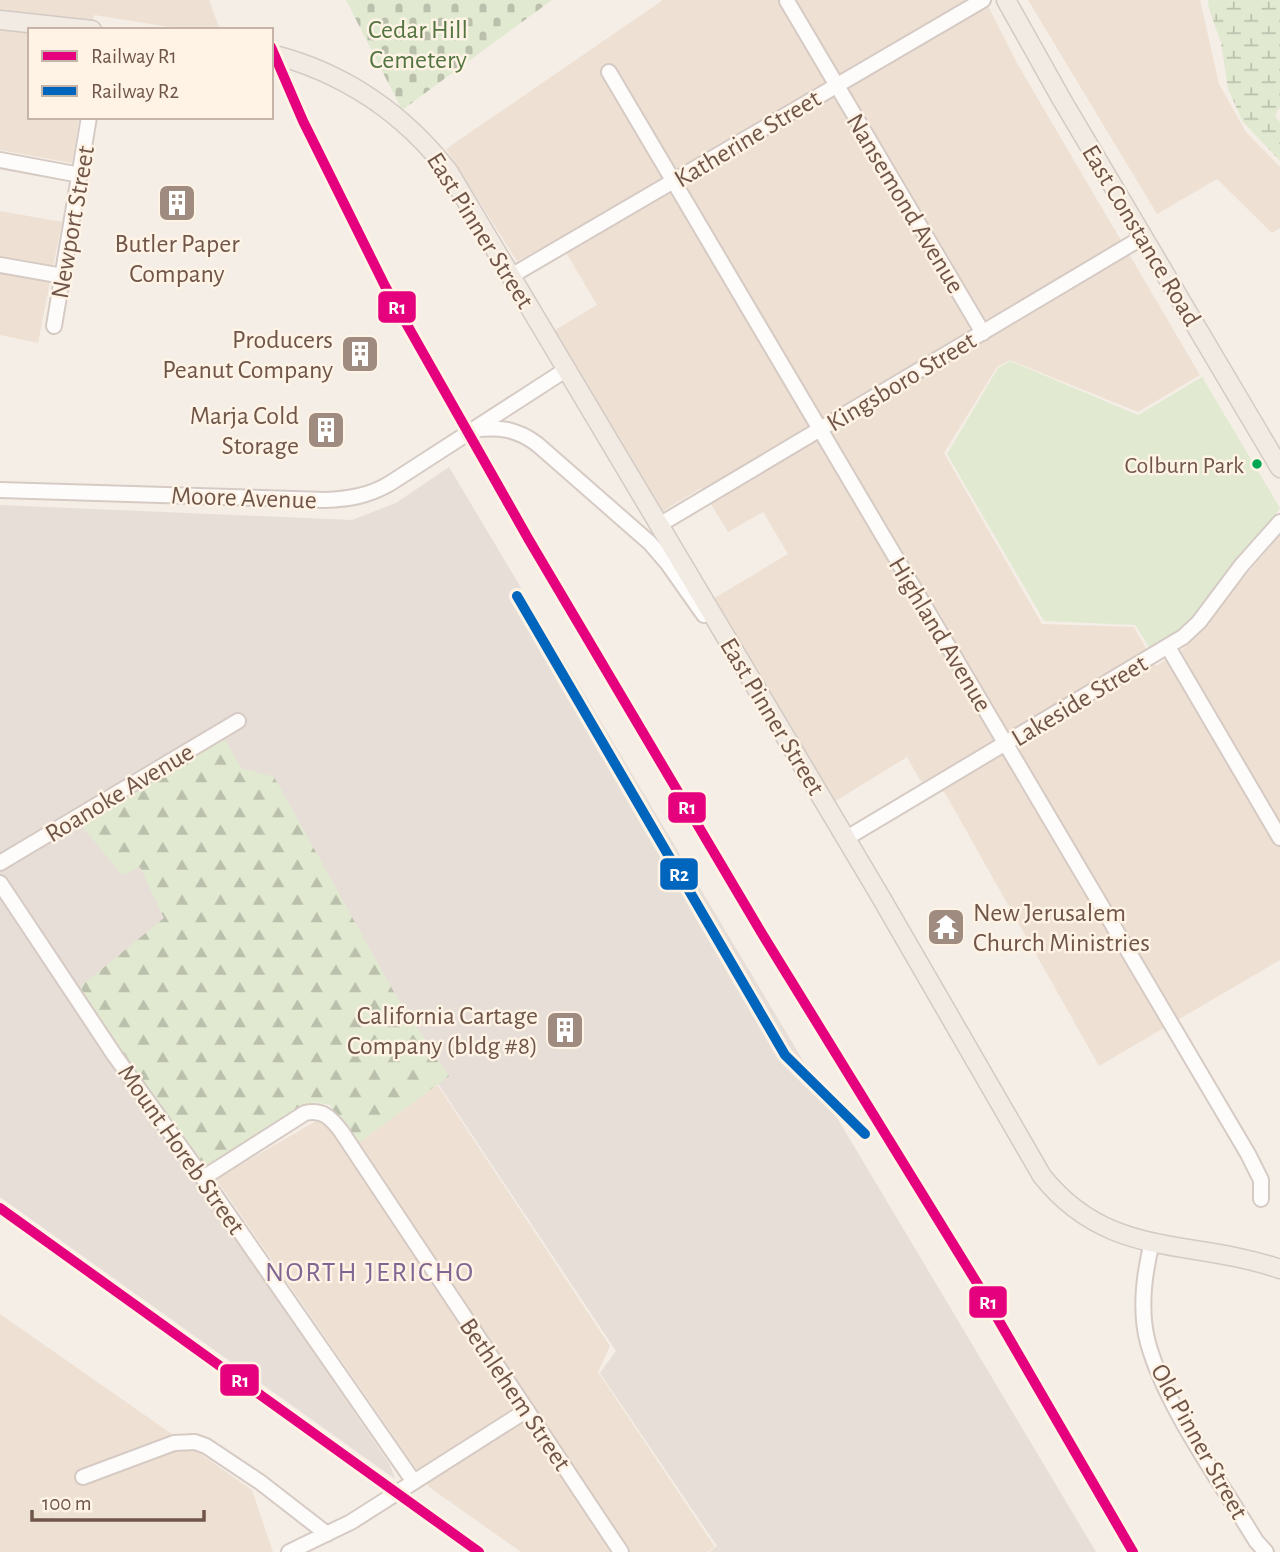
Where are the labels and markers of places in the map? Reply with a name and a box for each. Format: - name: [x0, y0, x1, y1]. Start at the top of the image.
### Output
- building icon: Butler Paper Company: [156, 182, 198, 224]
- place label: Butler Paper Company: [114, 231, 240, 287]
- place label: Producers Peanut Company: [162, 327, 333, 383]
- building icon: Producers Peanut Company: [339, 333, 381, 375]
- place label: Marja Cold Storage: [190, 403, 299, 459]
- building icon: Marja Cold Storage: [305, 409, 347, 451]
- place label: Colburn Park: [1124, 454, 1244, 478]
- marker: Colburn Park: [1250, 457, 1264, 471]
- place label: New Jerusalem Church Ministries: [973, 900, 1150, 956]
- temple icon: New Jerusalem Church Ministries: [925, 906, 967, 948]
- place label: California Cartage Company (bldg #8): [347, 1003, 538, 1059]
- building icon: California Cartage Company (bldg #8): [544, 1009, 586, 1051]

